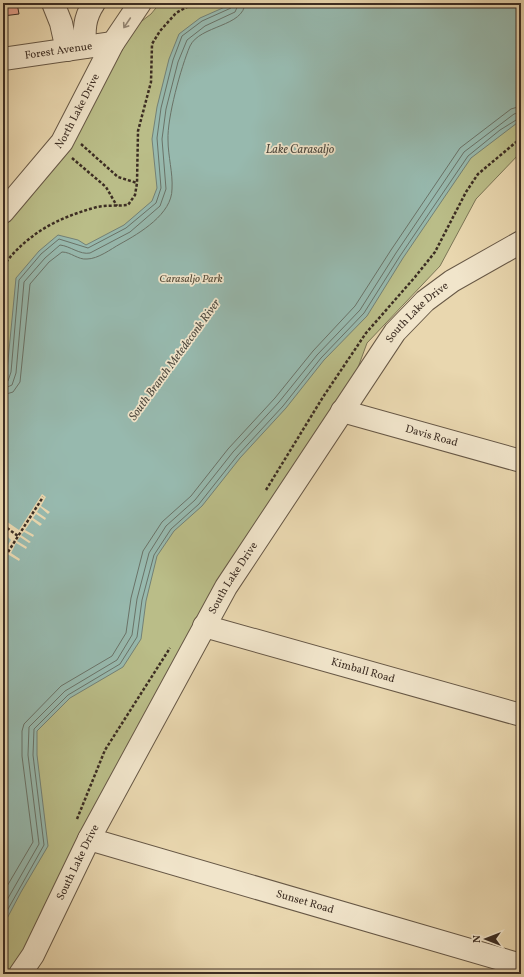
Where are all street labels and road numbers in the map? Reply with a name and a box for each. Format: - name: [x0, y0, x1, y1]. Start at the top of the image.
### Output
- street label: Forest Avenue: [24, 39, 93, 63]
- street label: North Lake Drive: [52, 71, 103, 152]
- street label: South Lake Drive: [382, 279, 452, 346]
- street label: Davis Road: [403, 422, 460, 451]
- street label: South Lake Drive: [205, 539, 261, 617]
- street label: Kimball Road: [329, 654, 397, 687]
- street label: South Lake Drive: [53, 822, 103, 903]
- street label: Sunset Road: [274, 886, 336, 918]

